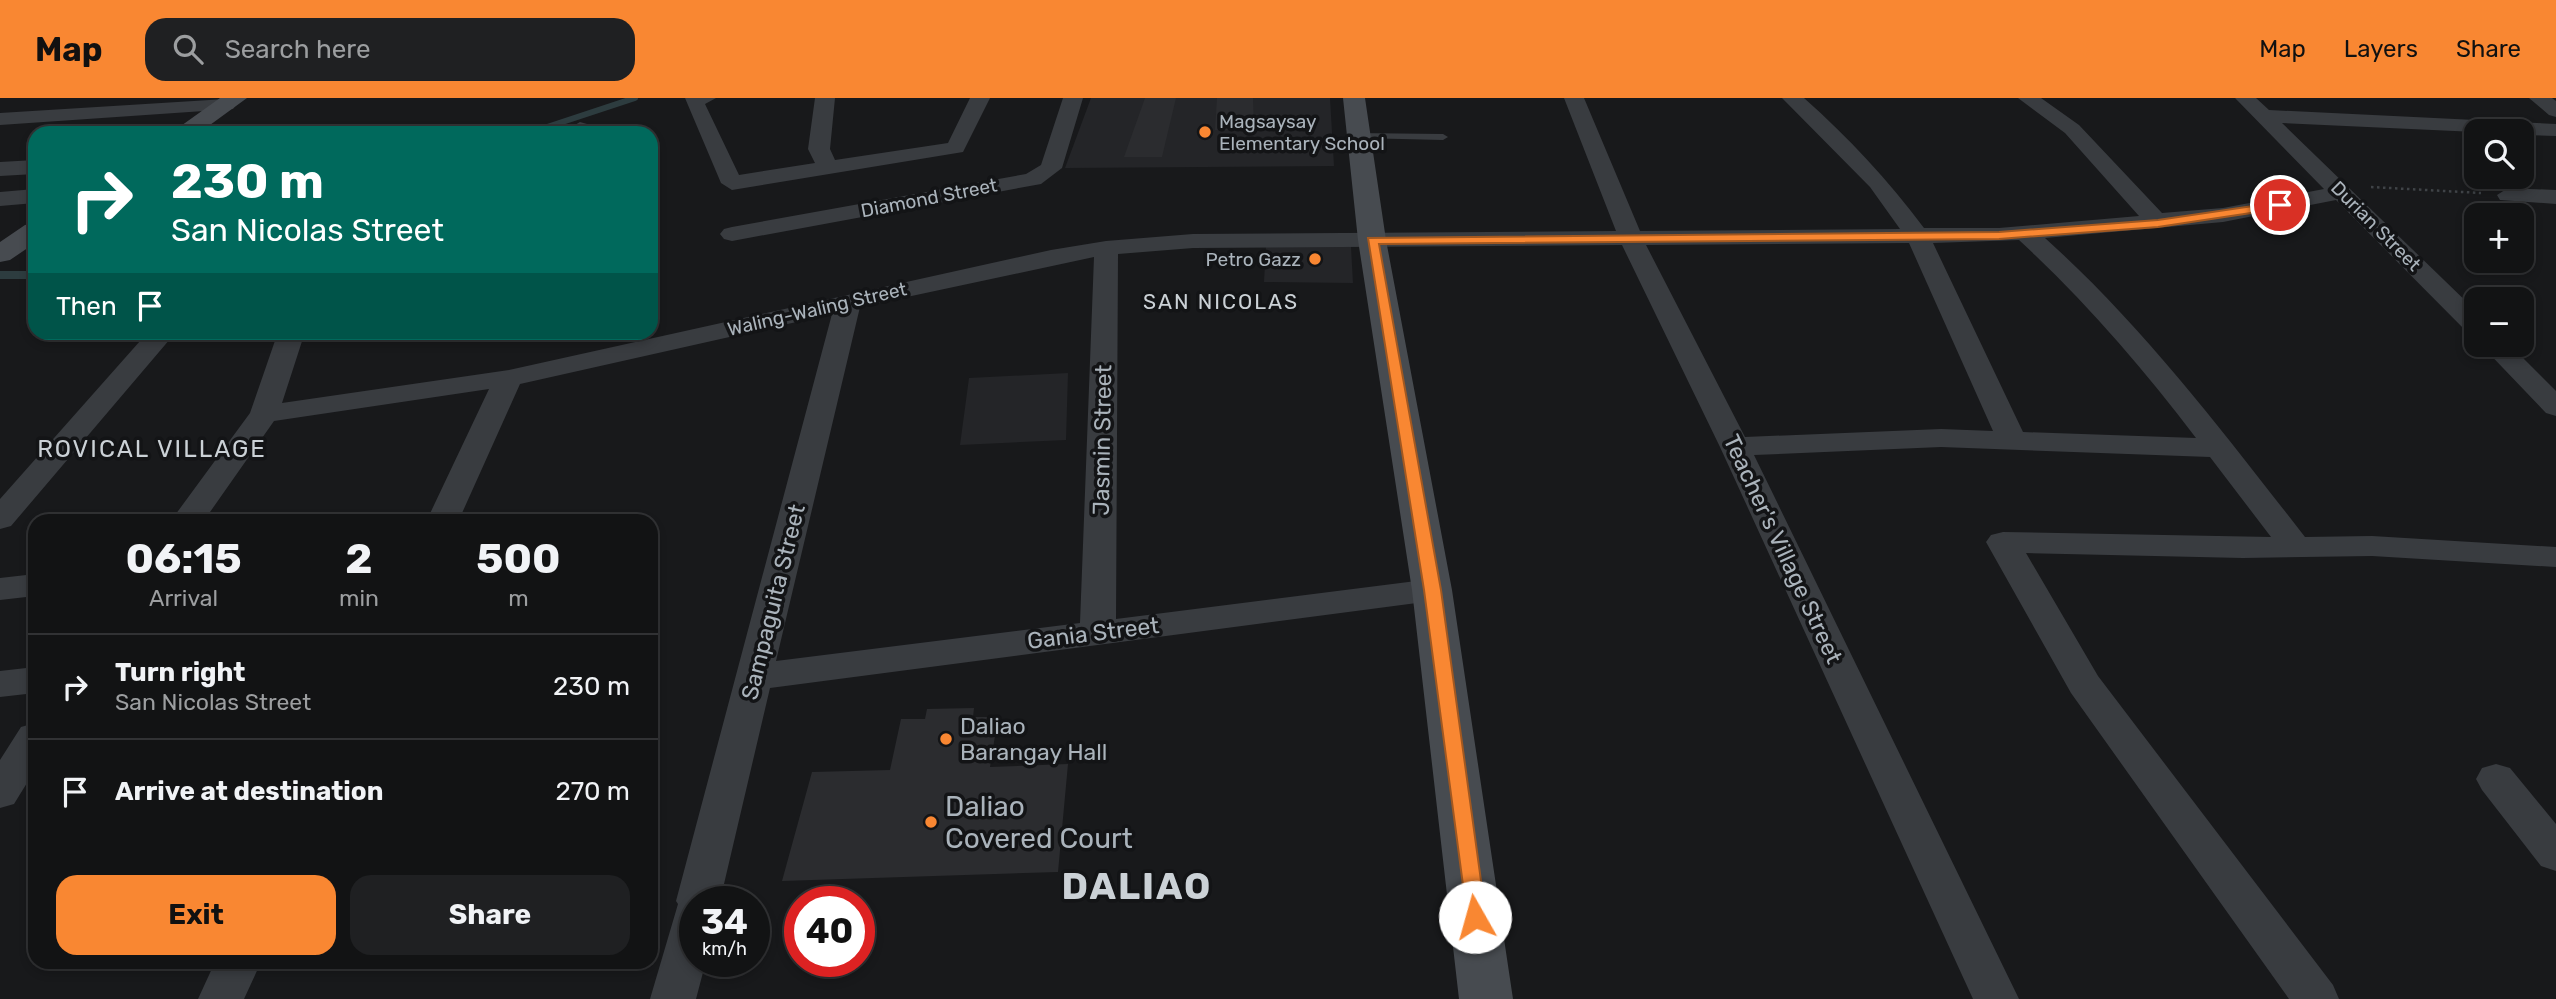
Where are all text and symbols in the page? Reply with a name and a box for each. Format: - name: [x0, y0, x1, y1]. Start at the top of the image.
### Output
- search box: [145, 18, 635, 81]
- text: Map: [35, 30, 103, 69]
- icon: search: [169, 30, 207, 68]
- text: Search here: [225, 34, 370, 65]
- text: Map: [2259, 35, 2306, 63]
- text: Layers: [2344, 35, 2418, 63]
- text: Share: [2456, 35, 2521, 63]
- place label: Magsaysay Elementary School: [1219, 110, 1385, 155]
- map controls: [2464, 119, 2534, 357]
- button: search: [2464, 119, 2534, 189]
- marker: Magsaysay Elementary School: [1197, 124, 1213, 140]
- text: 230 m: [171, 152, 324, 210]
- icon: right: [56, 154, 147, 245]
- street label: Diamond Street: [859, 173, 1000, 222]
- pin: [2250, 175, 2310, 235]
- street label: Durian Street: [2326, 176, 2426, 276]
- icon: arrive: [2261, 186, 2299, 224]
- button: +: [2464, 203, 2534, 273]
- text: San Nicolas Street: [171, 211, 444, 249]
- place label: Petro Gazz: [1206, 248, 1301, 271]
- marker: Petro Gazz: [1307, 251, 1323, 267]
- street label: Waling-Waling Street: [725, 277, 909, 341]
- icon: arrive: [131, 287, 169, 325]
- button: −: [2464, 287, 2534, 357]
- district label: SAN NICOLAS: [1143, 289, 1299, 314]
- text: Then: [56, 291, 117, 322]
- street label: Jasmin Street: [1087, 364, 1117, 516]
- street label: Teacher's Village Street: [1718, 430, 1848, 668]
- district label: ROVICAL VILLAGE: [37, 435, 267, 463]
- street label: Sampaguita Street: [735, 501, 811, 703]
- text: 06:15: [125, 534, 242, 584]
- text: 2: [345, 534, 373, 584]
- text: 500: [476, 534, 561, 584]
- text: Arrival: [149, 584, 218, 612]
- text: min: [339, 584, 379, 612]
- text: m: [508, 584, 529, 612]
- street label: Gania Street: [1025, 611, 1161, 655]
- text: Turn right: [115, 657, 245, 688]
- icon: right: [56, 668, 94, 706]
- text: 230 m: [553, 671, 630, 702]
- text: San Nicolas Street: [115, 688, 311, 716]
- place label: Daliao Barangay Hall: [960, 712, 1107, 766]
- marker: Daliao Barangay Hall: [938, 731, 954, 747]
- icon: arrive: [56, 773, 94, 811]
- text: Arrive at destination: [115, 776, 383, 807]
- text: 270 m: [555, 776, 630, 807]
- place label: Daliao Covered Court: [945, 790, 1133, 855]
- marker: Daliao Covered Court: [923, 814, 939, 830]
- district label: DALIAO: [1062, 864, 1212, 908]
- button: Exit: [56, 875, 336, 955]
- button: Share: [350, 875, 630, 955]
- position arrow: [1438, 880, 1512, 954]
- speed limit sign: 40: [784, 886, 875, 977]
- text: 34: [701, 901, 748, 943]
- text: km/h: [702, 938, 747, 960]

